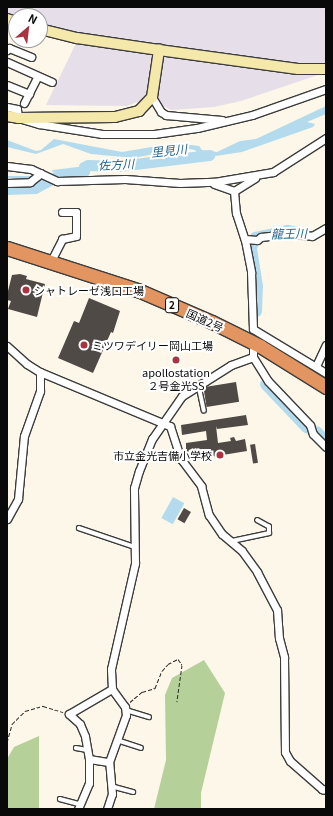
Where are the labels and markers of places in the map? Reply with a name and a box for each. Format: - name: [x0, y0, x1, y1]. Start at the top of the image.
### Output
- place label: シャトレーゼ浅口工場: [34, 283, 144, 297]
- marker: シャトレーゼ浅口工場: [21, 285, 31, 295]
- place label: ミツワデイリー岡山工場: [92, 338, 213, 352]
- marker: ミツワデイリー岡山工場: [79, 340, 89, 350]
- marker: apollostation ２号金光SS: [171, 355, 181, 365]
- place label: apollostation ２号金光SS: [142, 366, 210, 392]
- place label: 市立金光吉備小学校: [113, 448, 212, 462]
- marker: 市立金光吉備小学校: [215, 450, 225, 460]

